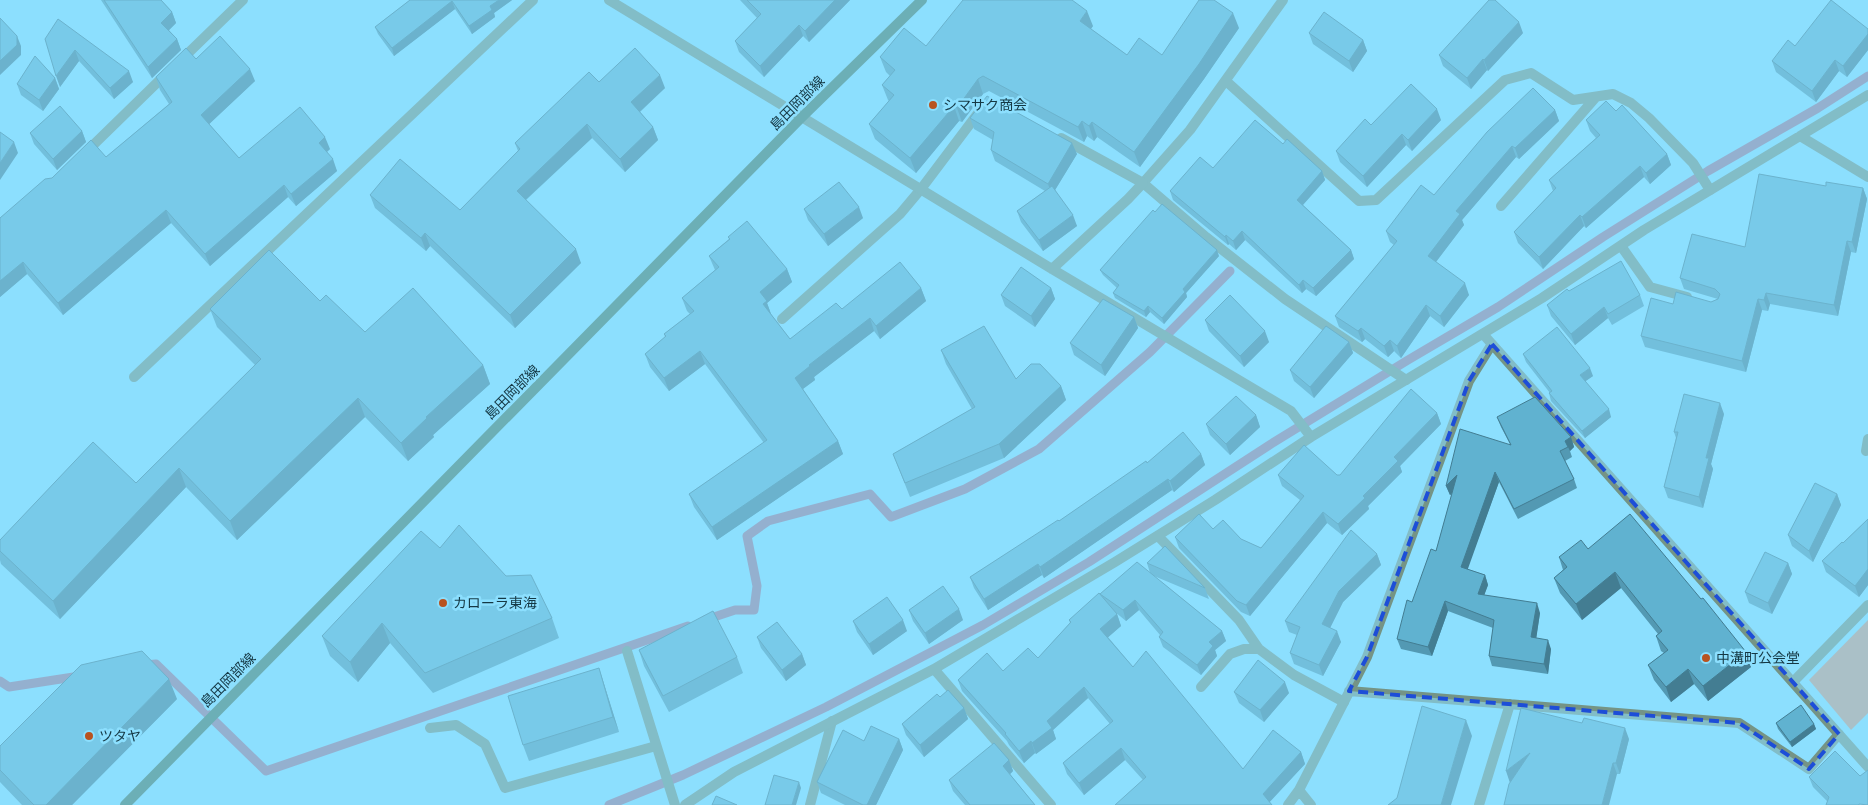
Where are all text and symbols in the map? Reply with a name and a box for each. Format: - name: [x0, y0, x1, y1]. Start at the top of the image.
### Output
- street label: 島田岡部線: [766, 72, 828, 134]
- place label: シマサク商会: [943, 96, 1027, 114]
- marker: シマサク商会: [927, 99, 939, 111]
- street label: 島田岡部線: [481, 361, 543, 423]
- place label: カローラ東海: [453, 594, 537, 612]
- marker: カローラ東海: [437, 597, 449, 609]
- street label: 島田岡部線: [197, 649, 259, 711]
- place label: 中溝町公会堂: [1716, 649, 1800, 667]
- marker: 中溝町公会堂: [1700, 652, 1712, 664]
- place label: ツタヤ: [99, 727, 141, 745]
- marker: ツタヤ: [83, 730, 95, 742]

